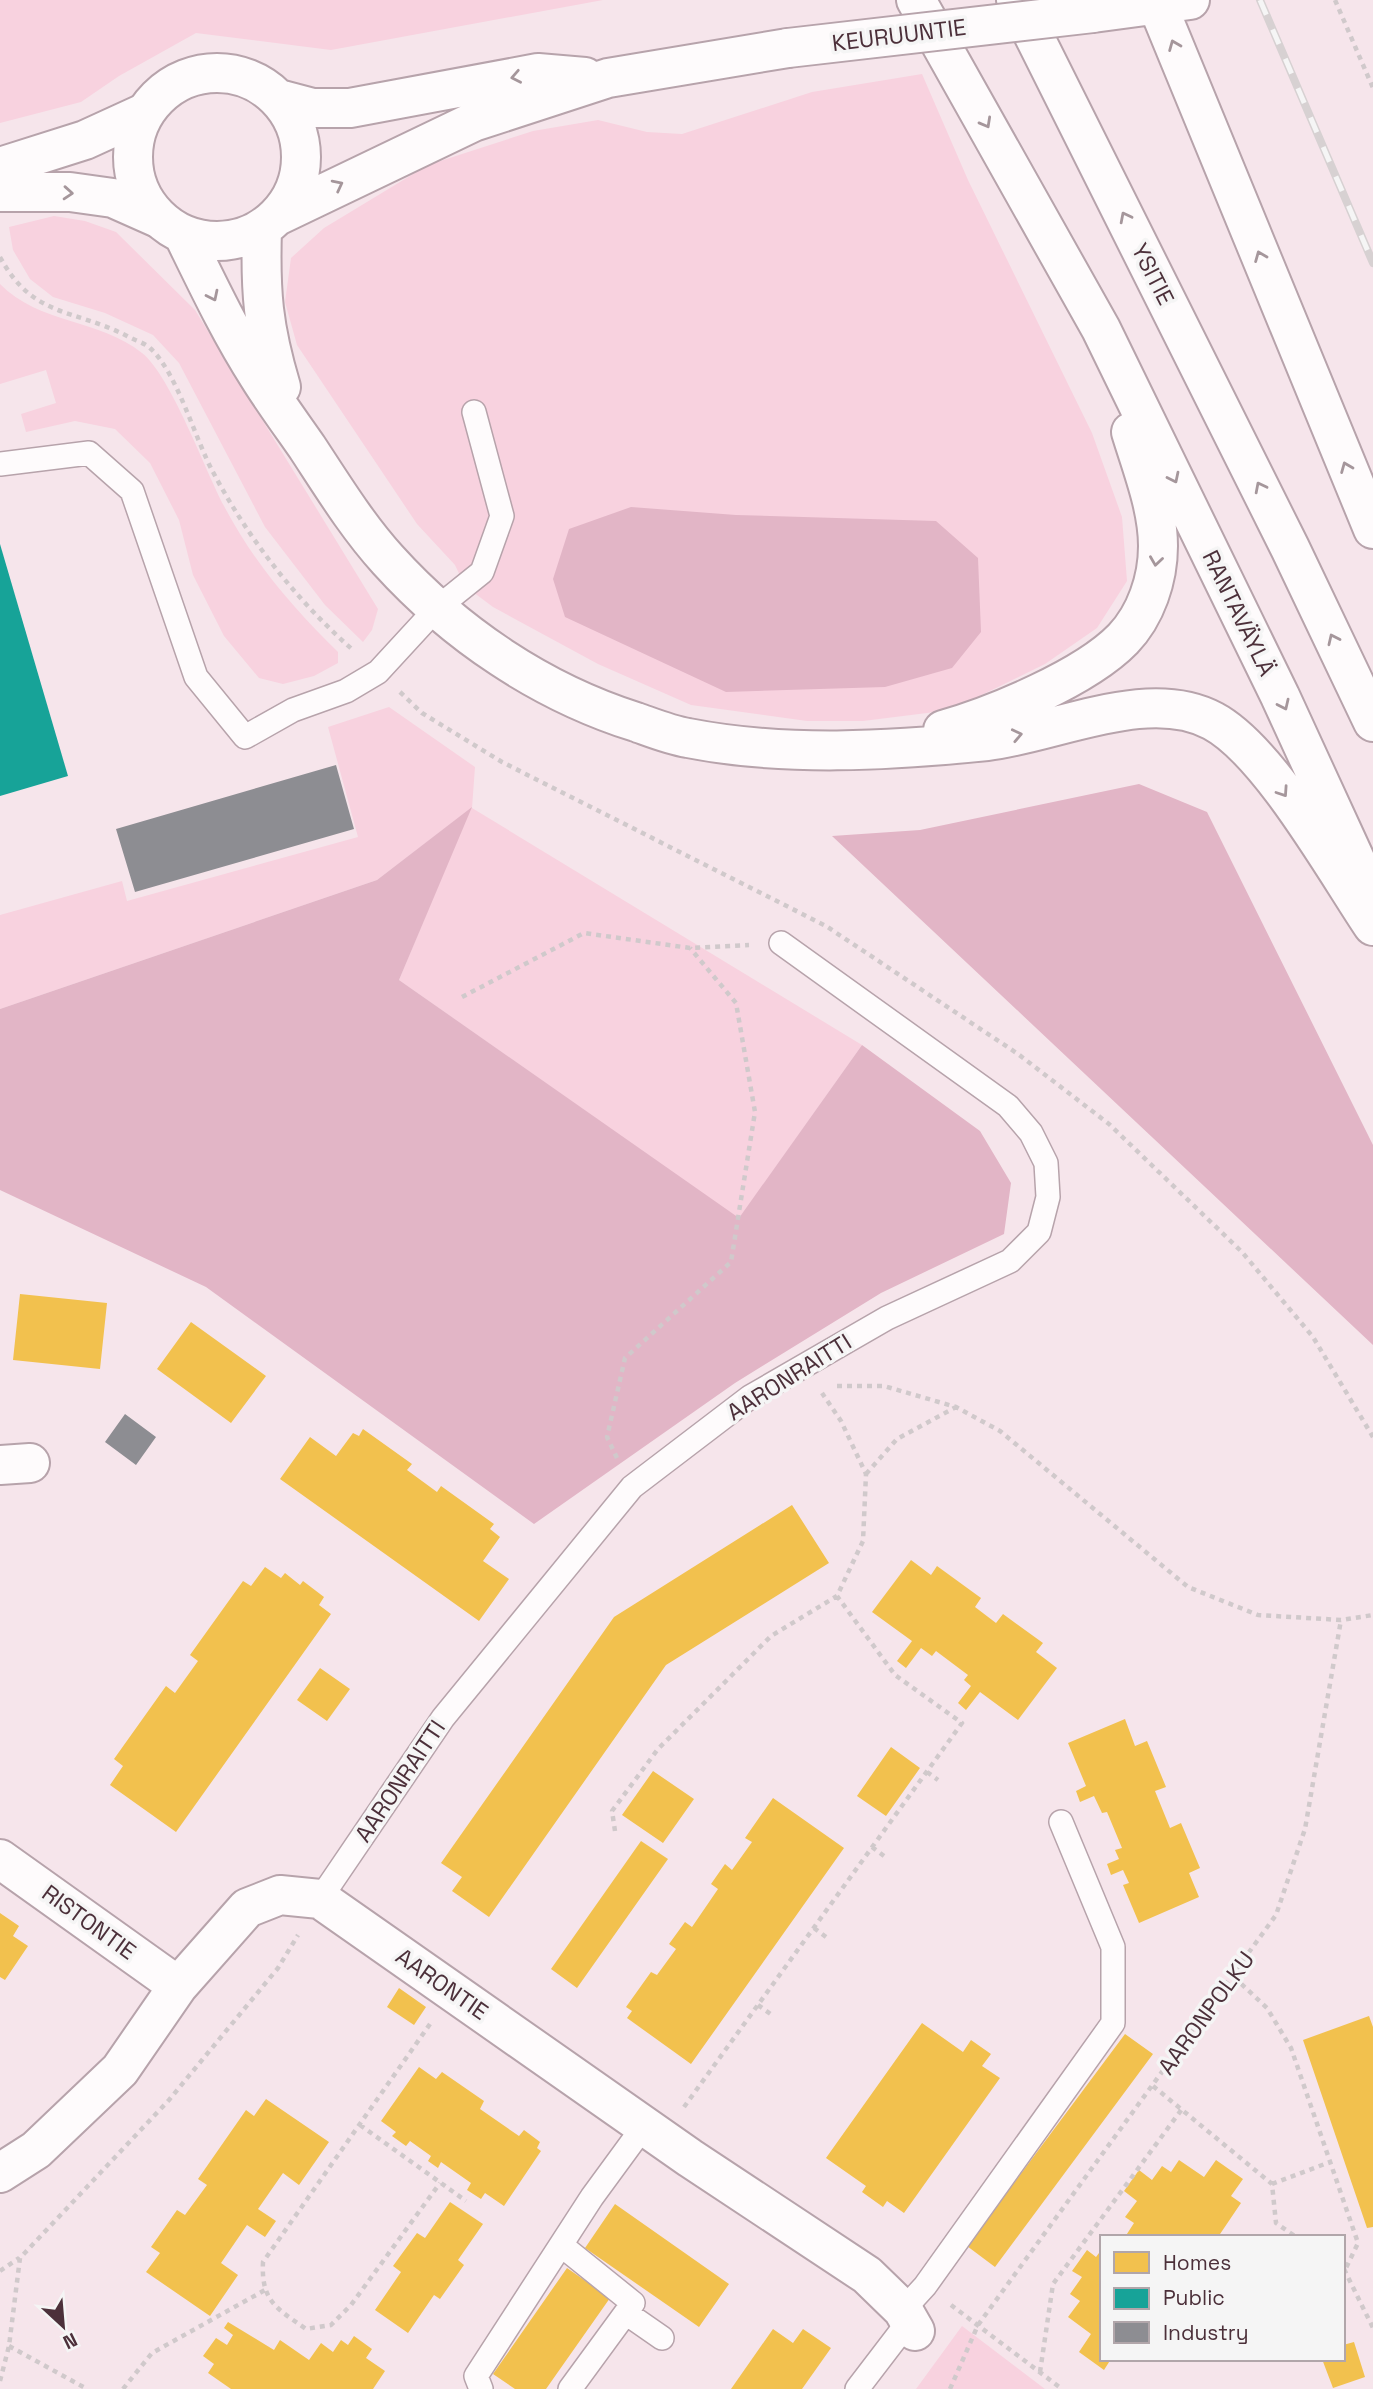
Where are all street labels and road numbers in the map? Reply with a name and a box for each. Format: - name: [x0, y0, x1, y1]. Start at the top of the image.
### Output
- street label: KEURUUNTIE: [830, 12, 968, 58]
- street label: YSITIE: [1125, 238, 1181, 310]
- street label: RANTAVÄYLÄ: [1196, 545, 1282, 681]
- street label: AARONRAITTI: [721, 1327, 857, 1427]
- street label: AARONRAITTI: [348, 1714, 452, 1848]
- street label: RISTONTIE: [36, 1878, 142, 1966]
- street label: AARONTIE: [390, 1941, 494, 2027]
- street label: AARONPOLKU: [1151, 1945, 1261, 2081]

